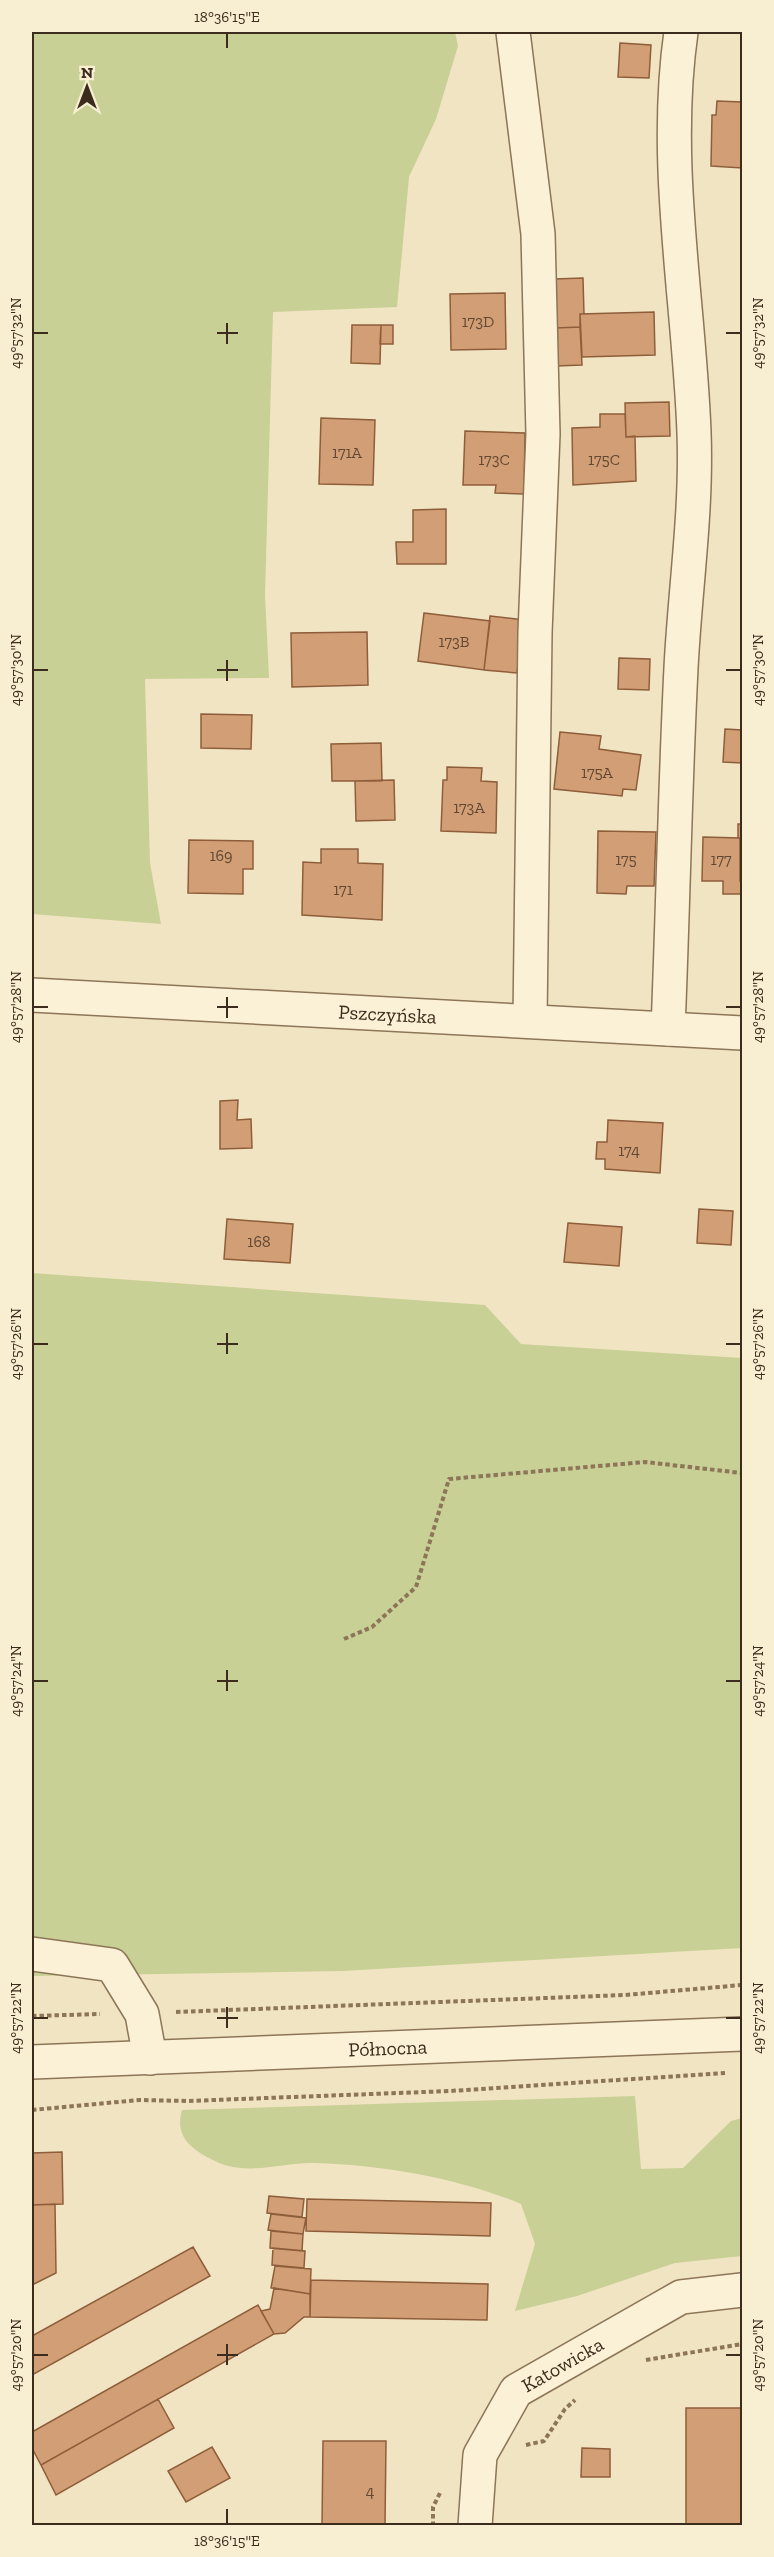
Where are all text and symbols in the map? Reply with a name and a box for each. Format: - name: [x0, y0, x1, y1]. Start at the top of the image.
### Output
- text: 18°36'15"E: [194, 8, 260, 26]
- north arrow: [57, 57, 117, 117]
- text: N: [81, 63, 93, 82]
- text: 49°57'32"N: [7, 297, 25, 369]
- text: 49°57'32"N: [749, 297, 767, 369]
- house number: 173D: [462, 312, 494, 331]
- house number: 171A: [332, 443, 363, 462]
- house number: 173C: [478, 450, 510, 469]
- house number: 175C: [588, 450, 620, 469]
- house number: 173B: [439, 632, 470, 651]
- text: 49°57'30"N: [7, 634, 25, 706]
- text: 49°57'30"N: [749, 634, 767, 706]
- house number: 175A: [581, 763, 614, 782]
- house number: 173A: [453, 798, 485, 817]
- house number: 169: [209, 846, 233, 865]
- house number: 175: [615, 850, 637, 869]
- house number: 177: [711, 850, 732, 869]
- house number: 171: [333, 880, 353, 899]
- text: 49°57'28"N: [7, 971, 25, 1043]
- text: 49°57'28"N: [749, 971, 767, 1043]
- street label: Pszczyńska: [338, 999, 438, 1029]
- house number: 174: [618, 1141, 640, 1160]
- house number: 168: [247, 1232, 271, 1251]
- text: 49°57'26"N: [7, 1308, 25, 1380]
- text: 49°57'26"N: [749, 1308, 767, 1380]
- text: 49°57'24"N: [7, 1645, 25, 1717]
- text: 49°57'24"N: [749, 1645, 767, 1717]
- text: 49°57'22"N: [7, 1982, 25, 2054]
- text: 49°57'22"N: [749, 1982, 767, 2054]
- street label: Północna: [348, 2034, 428, 2062]
- text: 49°57'20"N: [7, 2319, 25, 2391]
- text: 49°57'20"N: [749, 2319, 767, 2391]
- street label: Katowicka: [517, 2332, 608, 2397]
- house number: 4: [366, 2482, 375, 2501]
- text: 18°36'15"E: [194, 2532, 260, 2550]

